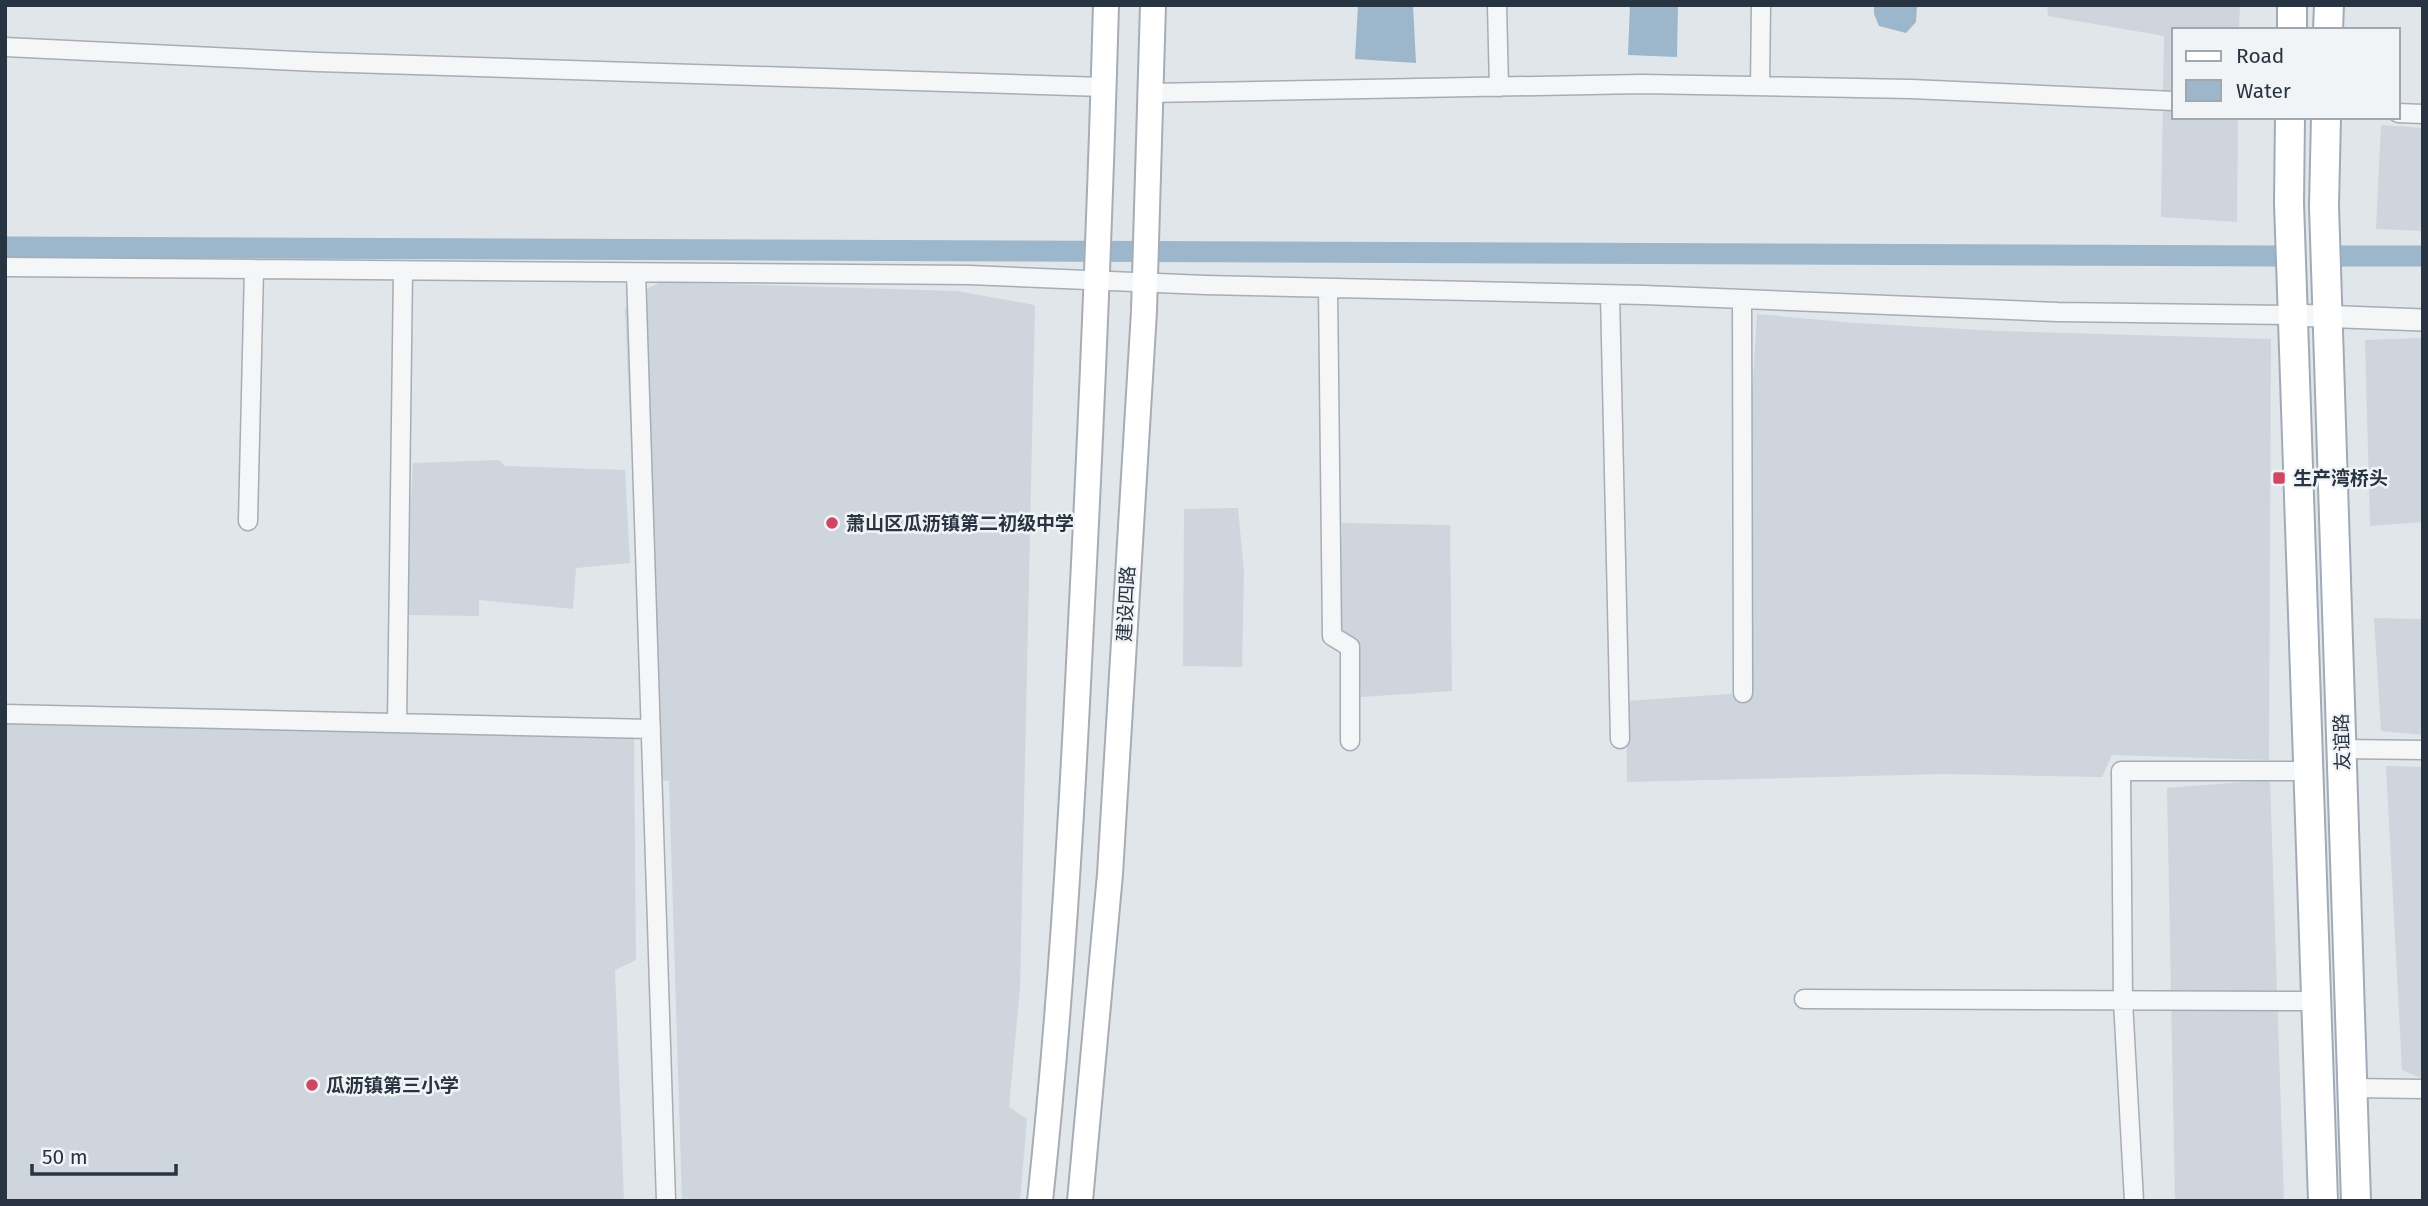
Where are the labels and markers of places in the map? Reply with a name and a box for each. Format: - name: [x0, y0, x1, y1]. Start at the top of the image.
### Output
- place label: 生产湾桥头: [2293, 467, 2388, 490]
- marker: 生产湾桥头: [2271, 470, 2287, 486]
- place label: 萧山区瓜沥镇第二初级中学: [846, 512, 1074, 535]
- marker: 萧山区瓜沥镇第二初级中学: [824, 515, 840, 531]
- place label: 瓜沥镇第三小学: [326, 1074, 459, 1097]
- marker: 瓜沥镇第三小学: [304, 1077, 320, 1093]

